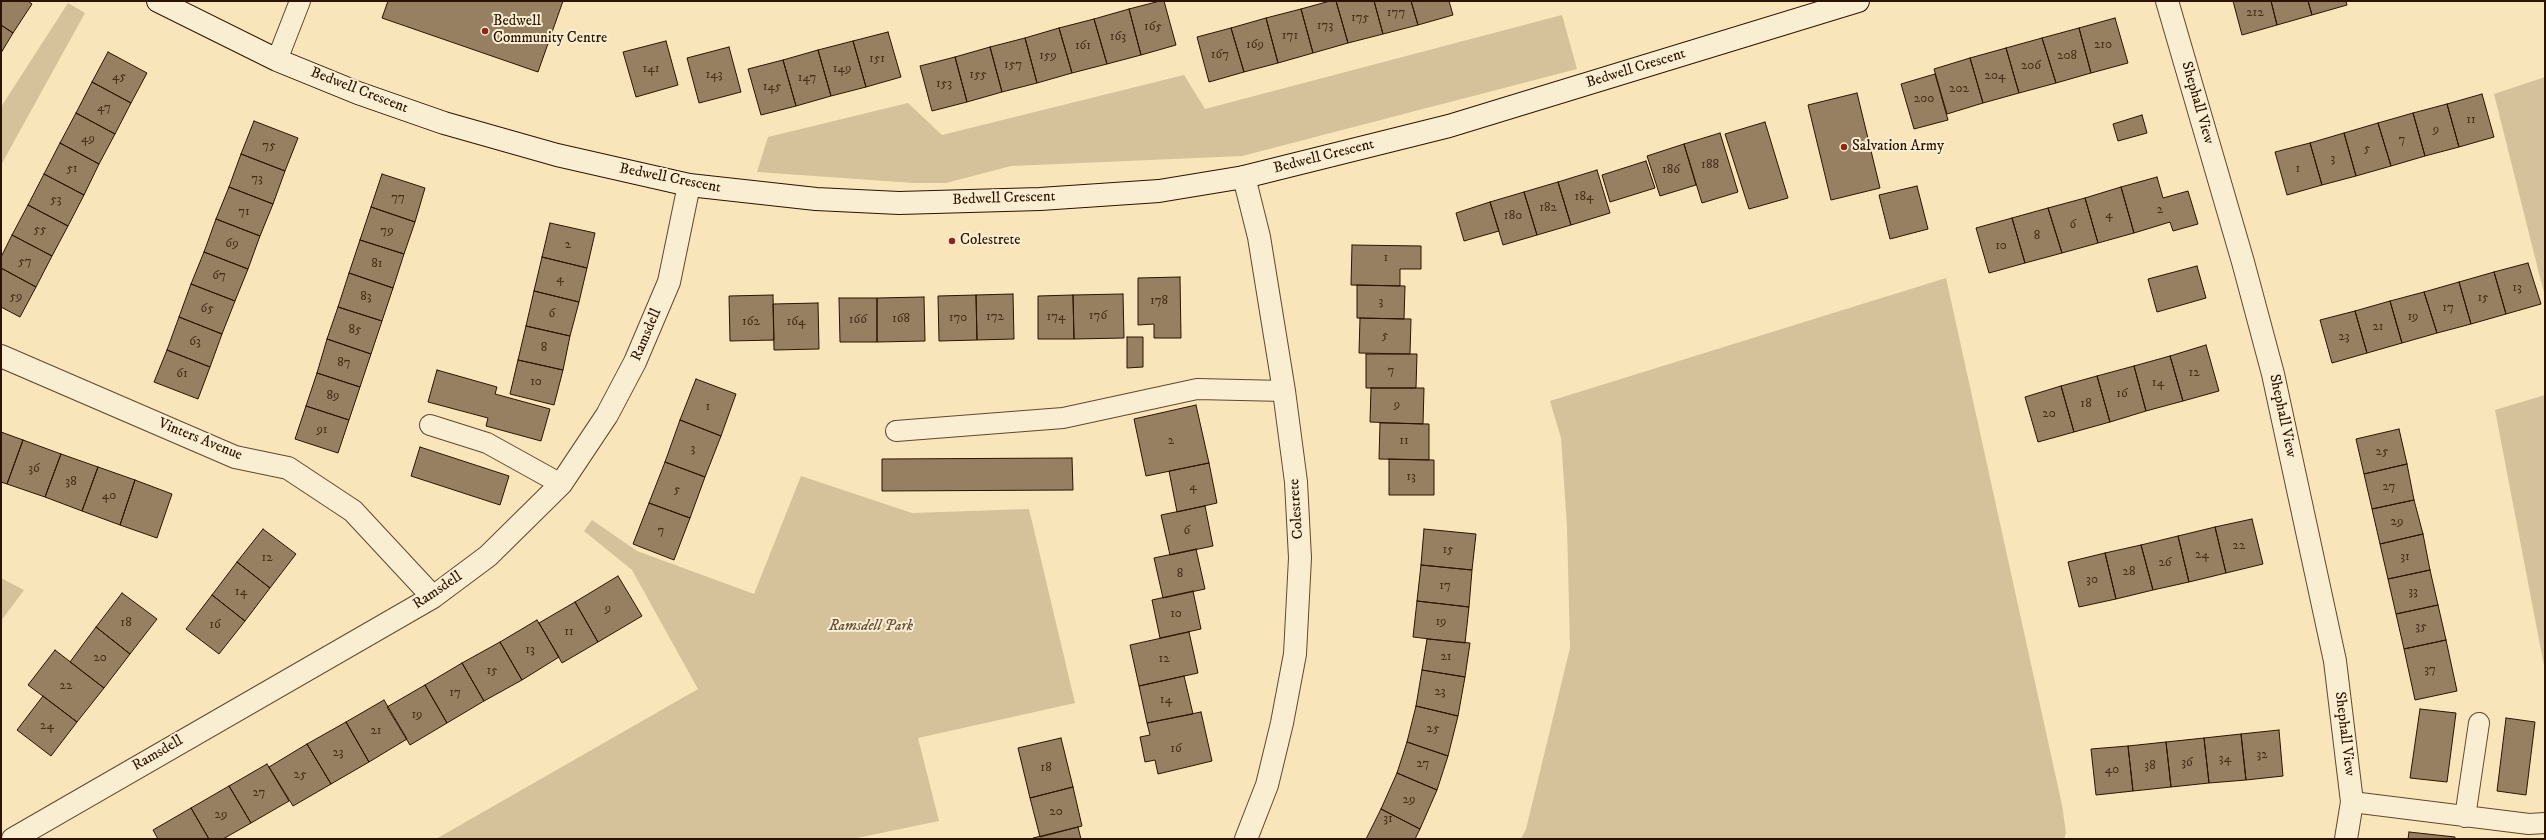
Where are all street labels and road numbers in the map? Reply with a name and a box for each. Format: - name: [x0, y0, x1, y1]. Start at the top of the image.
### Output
- street label: Bedwell Crescent: [1584, 45, 1688, 93]
- street label: Shephall View: [2177, 60, 2217, 146]
- street label: Bedwell Crescent: [308, 64, 410, 118]
- street label: Bedwell Crescent: [1272, 136, 1376, 178]
- street label: Bedwell Crescent: [618, 160, 722, 198]
- street label: Bedwell Crescent: [952, 188, 1056, 210]
- street label: Ramsdell: [628, 306, 666, 364]
- street label: Shephall View: [2264, 373, 2300, 459]
- street label: Vinters Avenue: [155, 415, 245, 465]
- street label: Colestrete: [1286, 478, 1308, 540]
- street label: Ramsdell: [410, 568, 466, 614]
- street label: Shephall View: [2330, 691, 2358, 777]
- street label: Ramsdell: [130, 732, 186, 776]

